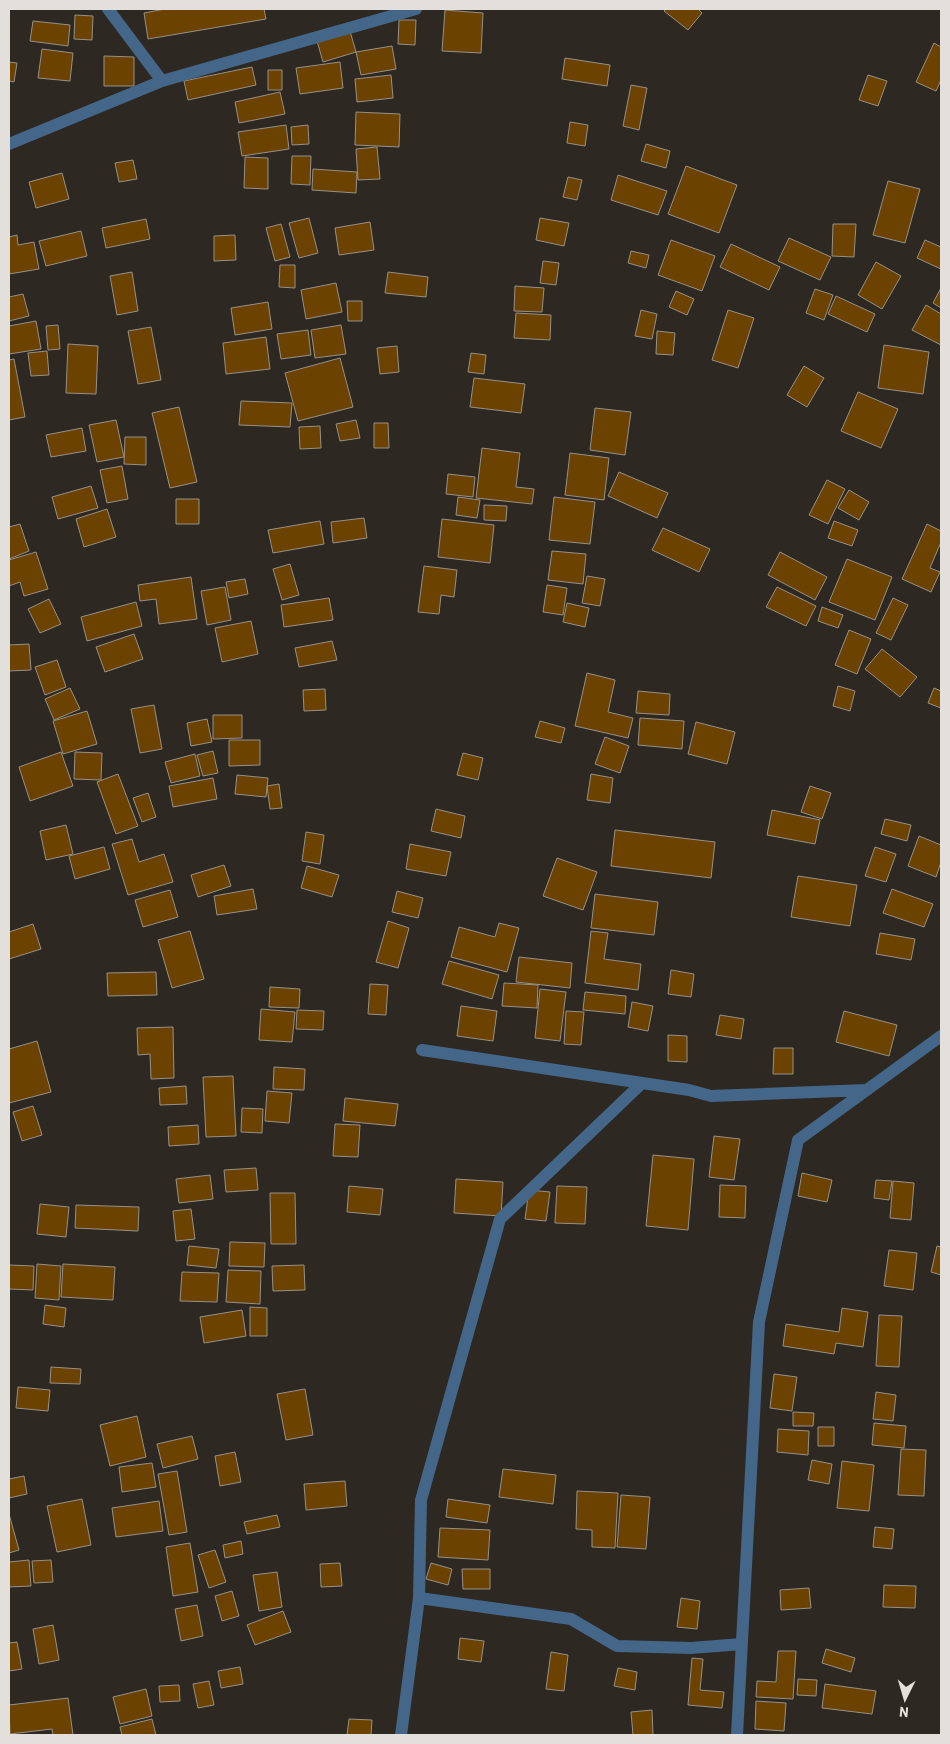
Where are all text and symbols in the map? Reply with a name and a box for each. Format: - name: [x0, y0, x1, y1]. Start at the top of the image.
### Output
- north arrow: [880, 1674, 930, 1724]
- text: N: [898, 1704, 909, 1721]

